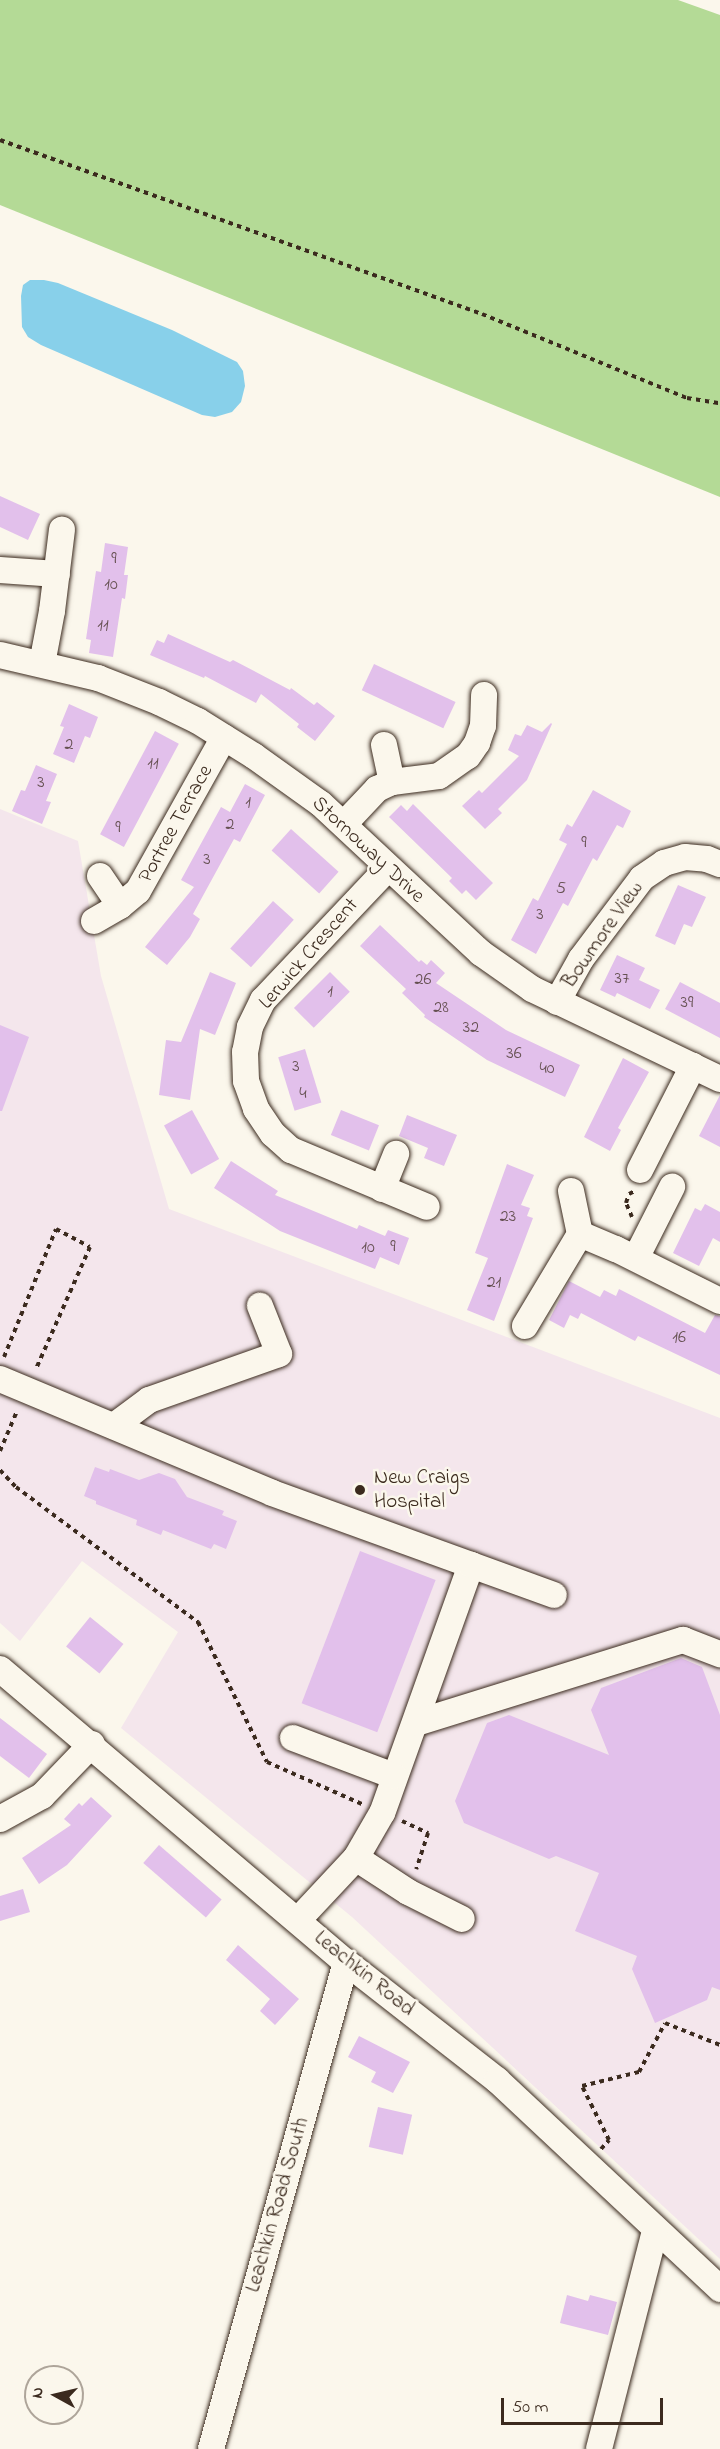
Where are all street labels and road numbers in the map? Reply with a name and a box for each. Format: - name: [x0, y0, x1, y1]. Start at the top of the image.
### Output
- street label: Portree Terrace: [133, 761, 219, 887]
- street label: Stornoway Drive: [306, 791, 430, 909]
- street label: Bowmore View: [557, 877, 649, 993]
- street label: Lerwick Crescent: [254, 893, 364, 1015]
- street label: Leachkin Road: [309, 1926, 419, 2022]
- street label: Leachkin Road South: [241, 2115, 315, 2295]

